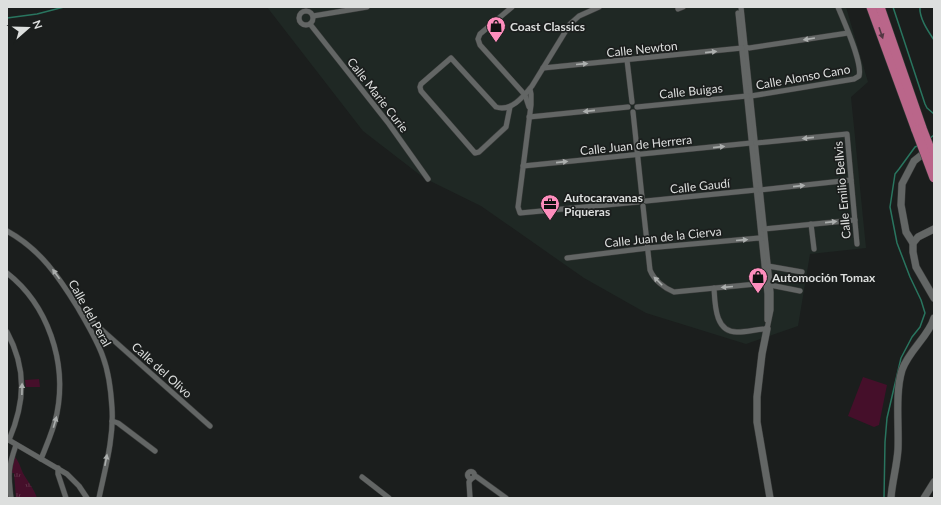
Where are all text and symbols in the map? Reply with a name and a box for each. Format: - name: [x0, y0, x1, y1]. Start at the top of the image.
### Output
- north arrow: [8, 8, 48, 48]
- shop icon: Coast Classics: [485, 15, 507, 43]
- text: N: [30, 18, 45, 31]
- place label: Coast Classics: [510, 19, 585, 34]
- one-way arrow: [878, 28, 884, 40]
- one-way arrow: [803, 36, 815, 42]
- street label: Calle Newton: [606, 38, 678, 60]
- one-way arrow: [705, 48, 717, 55]
- street label: Calle Marie Curie: [344, 55, 412, 135]
- one-way arrow: [576, 61, 588, 68]
- street label: Calle Alonso Cano: [755, 61, 852, 93]
- street label: Calle Buigas: [659, 80, 723, 102]
- one-way arrow: [583, 108, 595, 114]
- street label: Calle Juan de Herrera: [579, 132, 693, 158]
- one-way arrow: [802, 135, 814, 141]
- street label: Calle Emilio Bellvis: [830, 140, 854, 240]
- one-way arrow: [713, 143, 725, 150]
- one-way arrow: [556, 159, 568, 165]
- street label: Calle Gaudí: [669, 175, 732, 197]
- one-way arrow: [793, 183, 805, 189]
- place label: Autocaravanas Piqueras: [563, 190, 643, 219]
- office icon: Autocaravanas Piqueras: [539, 193, 561, 221]
- one-way arrow: [824, 219, 837, 225]
- street label: Calle Juan de la Cierva: [604, 223, 722, 251]
- one-way arrow: [736, 236, 748, 243]
- shop icon: Automoción Tomax: [747, 266, 769, 294]
- one-way arrow: [52, 269, 60, 279]
- place label: Automoción Tomax: [771, 270, 876, 285]
- one-way arrow: [653, 276, 663, 286]
- street label: Calle del Peral: [65, 277, 115, 349]
- one-way arrow: [721, 283, 733, 290]
- street label: Calle del Olivo: [129, 339, 195, 401]
- one-way arrow: [19, 382, 25, 395]
- one-way arrow: [52, 416, 58, 428]
- one-way arrow: [104, 454, 110, 466]

